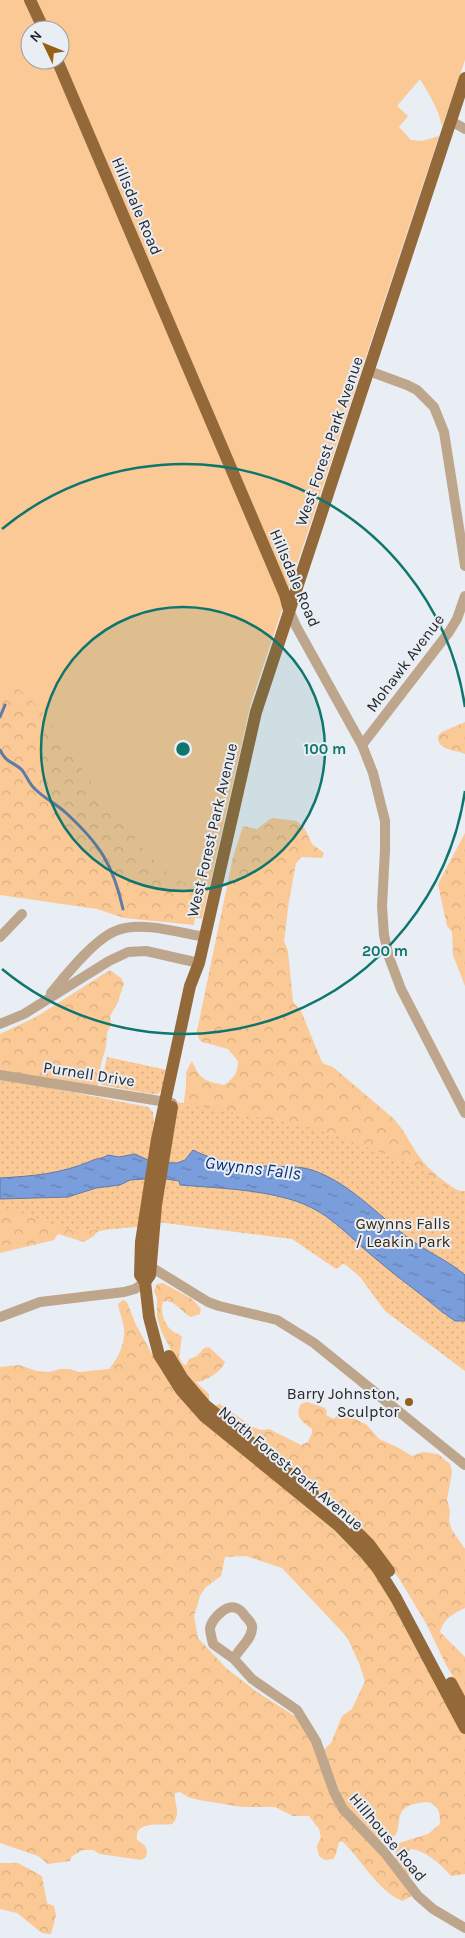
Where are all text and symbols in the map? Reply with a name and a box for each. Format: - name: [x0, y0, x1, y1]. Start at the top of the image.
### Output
- north arrow: [20, 20, 70, 70]
- text: N: [26, 27, 46, 46]
- street label: Hillsdale Road: [108, 154, 166, 258]
- street label: West Forest Park Avenue: [291, 354, 367, 528]
- street label: Hillsdale Road: [266, 526, 324, 630]
- street label: Mohawk Avenue: [362, 610, 448, 716]
- centre of rings: [174, 740, 192, 758]
- text: 100 m: [304, 740, 346, 758]
- street label: West Forest Park Avenue: [183, 741, 241, 919]
- text: 200 m: [362, 942, 408, 960]
- street label: Purnell Drive: [42, 1057, 136, 1091]
- water label: Gwynns Falls: [204, 1151, 302, 1185]
- park label: Gwynns Falls / Leakin Park: [355, 1214, 451, 1251]
- place label: Barry Johnston, Sculptor: [287, 1384, 399, 1421]
- marker: Barry Johnston, Sculptor: [403, 1396, 415, 1408]
- street label: North Forest Park Avenue: [215, 1402, 367, 1534]
- street label: Hillhouse Road: [345, 1789, 431, 1885]

